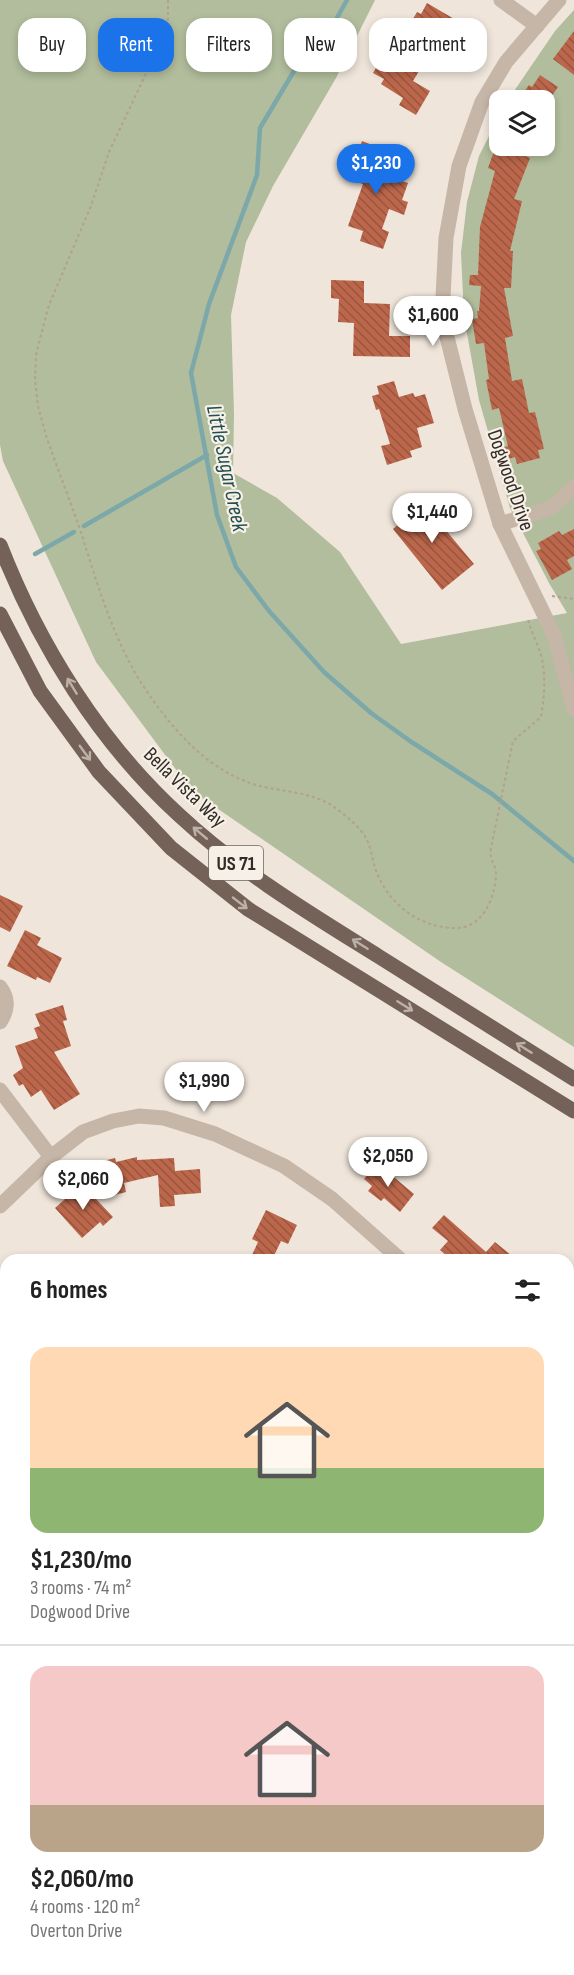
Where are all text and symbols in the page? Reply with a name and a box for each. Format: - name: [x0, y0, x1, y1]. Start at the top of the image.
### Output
- chip: Buy: [18, 18, 86, 72]
- chip: Rent: [98, 18, 174, 72]
- chip: Filters: [186, 18, 272, 72]
- chip: New: [284, 18, 357, 72]
- chip: Apartment: [369, 18, 487, 72]
- map controls: [489, 90, 555, 156]
- button: layers: [489, 90, 555, 156]
- pin: $1,230: [327, 144, 425, 195]
- text: $1,230: [351, 151, 401, 175]
- pin: $1,600: [384, 296, 482, 347]
- text: $1,600: [407, 303, 459, 327]
- water label: Little Sugar Creek: [200, 403, 253, 535]
- street label: Dogwood Drive: [482, 426, 539, 534]
- pin: $1,440: [383, 493, 481, 544]
- text: $1,440: [406, 500, 458, 524]
- one-way arrow: [66, 678, 78, 695]
- street label: Bella Vista Way: [138, 742, 231, 833]
- one-way arrow: [79, 745, 92, 761]
- one-way arrow: [193, 826, 208, 840]
- road number: US 71: [209, 846, 263, 880]
- one-way arrow: [231, 896, 247, 909]
- one-way arrow: [351, 938, 368, 951]
- one-way arrow: [396, 1000, 413, 1012]
- one-way arrow: [516, 1042, 533, 1055]
- pin: $1,990: [155, 1062, 253, 1113]
- text: $1,990: [178, 1069, 230, 1093]
- pin: $2,050: [339, 1137, 437, 1188]
- text: $2,050: [362, 1144, 414, 1168]
- pin: $2,060: [34, 1160, 132, 1211]
- text: $2,060: [57, 1167, 109, 1191]
- icon: filters: [511, 1274, 544, 1307]
- text: 6 homes: [30, 1275, 108, 1306]
- icon: home: [233, 1386, 341, 1494]
- text: $1,230/mo: [30, 1545, 132, 1576]
- text: 3 rooms · 74 m²: [30, 1576, 132, 1600]
- text: Dogwood Drive: [30, 1600, 130, 1624]
- icon: home: [233, 1705, 341, 1813]
- text: $2,060/mo: [30, 1864, 134, 1895]
- text: 4 rooms · 120 m²: [30, 1895, 141, 1919]
- text: Overton Drive: [30, 1919, 122, 1943]

